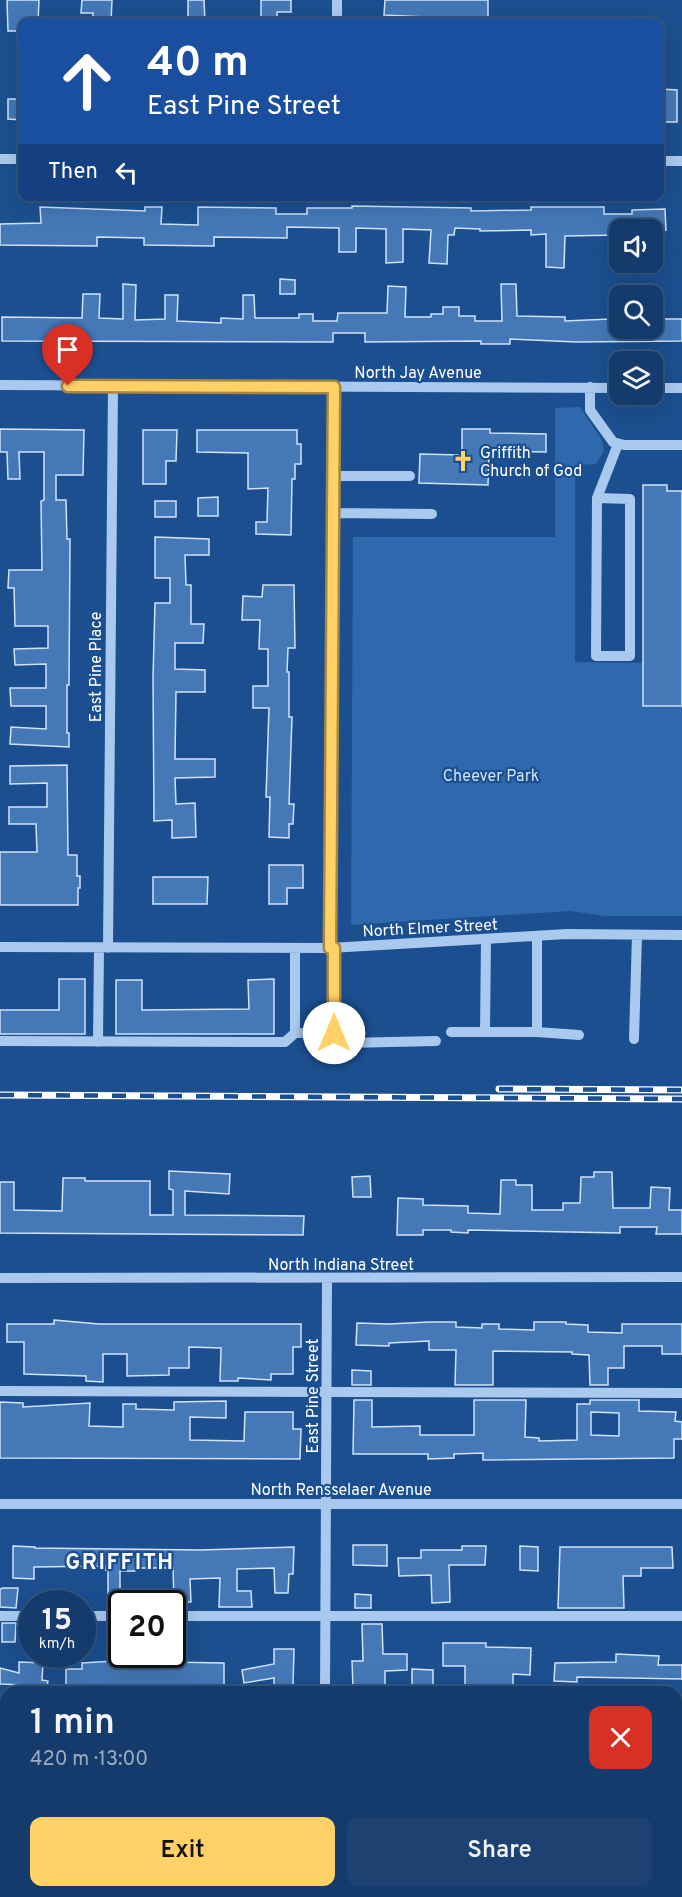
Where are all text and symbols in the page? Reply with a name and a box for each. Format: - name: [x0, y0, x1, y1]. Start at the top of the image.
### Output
- text: 40 m: [147, 38, 249, 91]
- icon: ahead: [48, 42, 126, 120]
- text: East Pine Street: [147, 90, 341, 124]
- icon: left: [110, 156, 143, 189]
- text: Then: [48, 159, 98, 186]
- map controls: [609, 219, 663, 405]
- button: sound: [609, 219, 663, 273]
- button: search: [609, 285, 663, 339]
- pin: [42, 324, 93, 386]
- icon: arrive: [51, 333, 84, 366]
- button: layers: [609, 351, 663, 405]
- street label: North Jay Avenue: [354, 364, 482, 384]
- place label: Griffith Church of God: [480, 444, 582, 482]
- church icon: Griffith Church of God: [451, 449, 475, 473]
- street label: East Pine Place: [87, 612, 107, 722]
- park label: Cheever Park: [443, 767, 539, 787]
- street label: North Elmer Street: [362, 915, 498, 943]
- position arrow: [302, 1001, 366, 1065]
- street label: North Indiana Street: [268, 1256, 414, 1276]
- street label: East Pine Street: [304, 1339, 324, 1453]
- street label: North Rensselaer Avenue: [250, 1481, 432, 1501]
- district label: GRIFFITH: [65, 1550, 175, 1577]
- speed limit sign: 20: [108, 1590, 186, 1668]
- text: 15: [42, 1603, 72, 1640]
- text: km/h: [39, 1635, 75, 1654]
- text: 1 min: [30, 1701, 115, 1747]
- button: close: [589, 1706, 652, 1769]
- text: 420 m · 13:00: [30, 1747, 148, 1773]
- button: Exit: [30, 1817, 335, 1886]
- button: Share: [347, 1817, 652, 1886]

